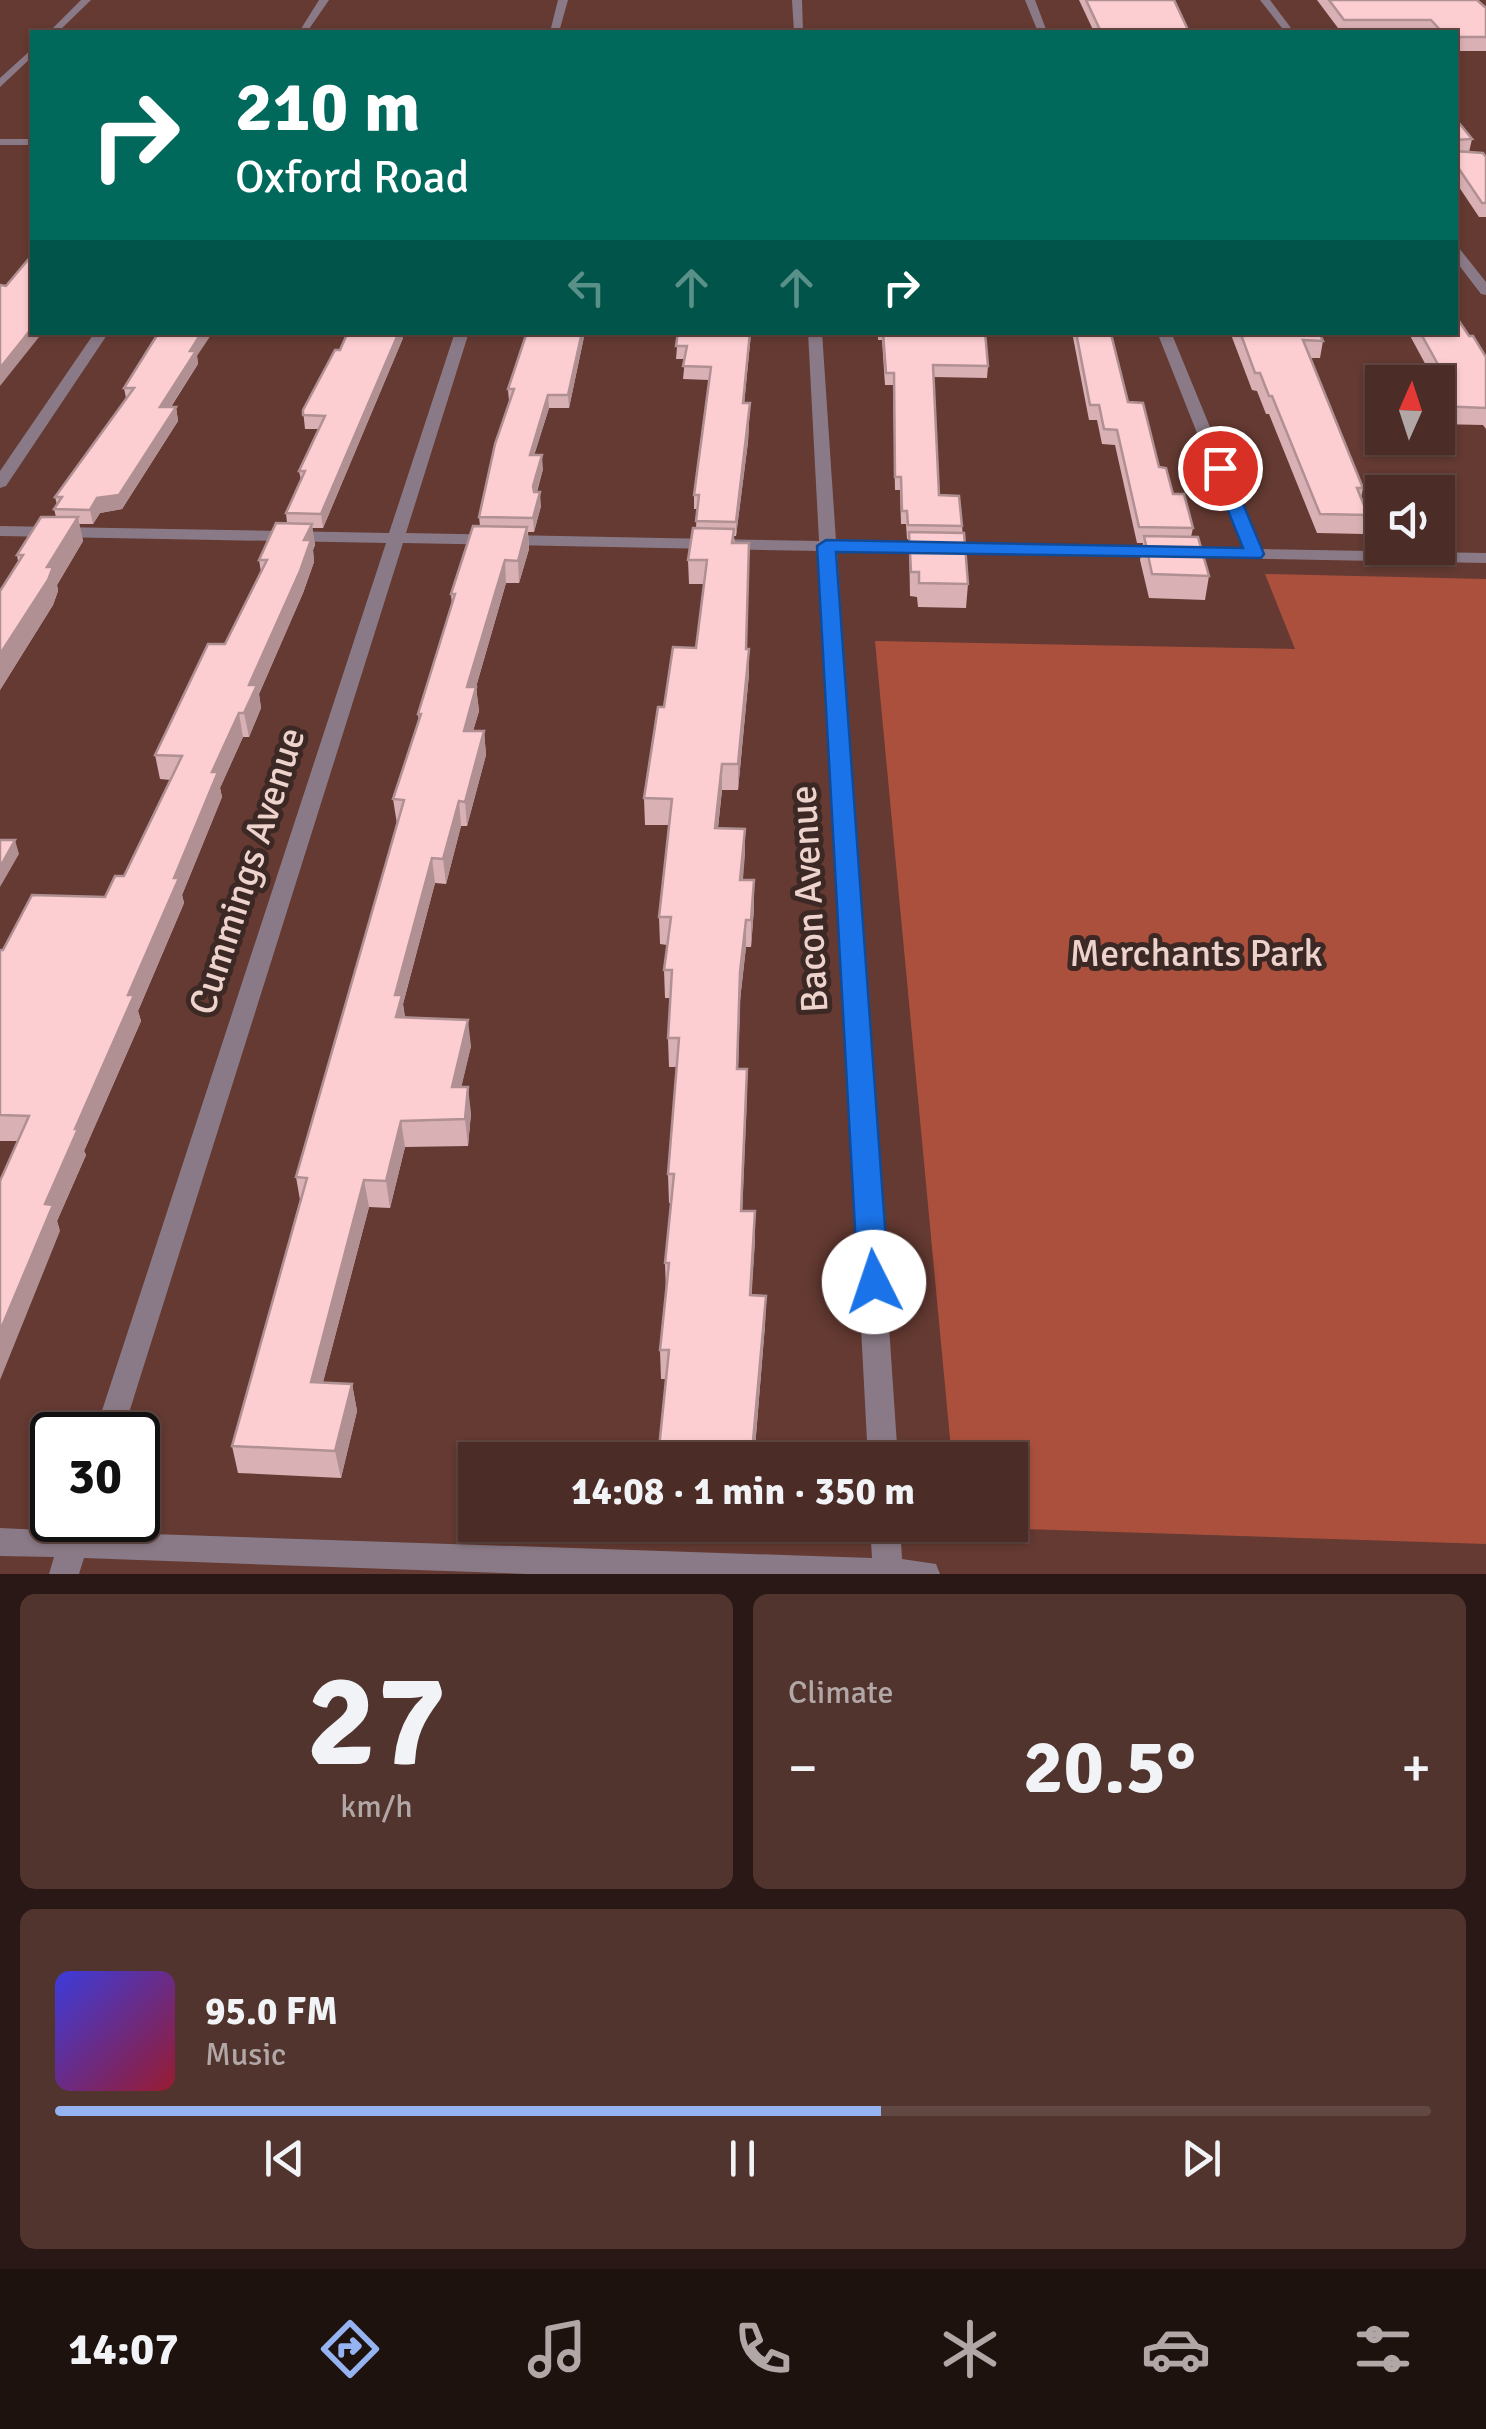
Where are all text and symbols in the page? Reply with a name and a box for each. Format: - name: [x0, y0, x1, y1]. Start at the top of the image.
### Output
- text: 210 m: [235, 64, 420, 150]
- icon: right: [70, 70, 200, 200]
- text: Oxford Road: [235, 150, 469, 205]
- icon: left: [559, 260, 614, 315]
- icon: ahead: [664, 260, 719, 315]
- icon: ahead: [769, 260, 824, 315]
- icon: right: [874, 260, 929, 315]
- north arrow: [1365, 365, 1455, 455]
- map controls: [1365, 365, 1455, 565]
- pin: [1178, 426, 1263, 511]
- icon: arrive: [1193, 441, 1248, 496]
- button: sound: [1365, 475, 1455, 565]
- street label: Cummings Avenue: [178, 722, 316, 1020]
- street label: Bacon Avenue: [780, 784, 838, 1014]
- park label: Merchants Park: [1070, 930, 1322, 977]
- position arrow: [822, 1230, 926, 1334]
- speed limit sign: 30: [30, 1412, 160, 1542]
- text: 14:08 · 1 min · 350 m: [571, 1468, 915, 1515]
- text: 27: [306, 1642, 447, 1802]
- text: Climate: [788, 1673, 894, 1712]
- text: 20.5°: [1023, 1721, 1196, 1814]
- text: −: [788, 1734, 818, 1802]
- text: +: [1401, 1734, 1431, 1802]
- text: km/h: [340, 1787, 413, 1826]
- text: 95.0 FM: [205, 1988, 338, 2035]
- text: Music: [205, 2035, 286, 2074]
- icon: previous: [257, 2131, 312, 2186]
- icon: pause: [715, 2131, 770, 2186]
- icon: next: [1174, 2131, 1229, 2186]
- icon: directions: [315, 2314, 385, 2384]
- icon: music: [522, 2314, 592, 2384]
- icon: phone: [728, 2314, 798, 2384]
- icon: climate: [935, 2314, 1005, 2384]
- icon: car: [1141, 2314, 1211, 2384]
- icon: filters: [1348, 2314, 1418, 2384]
- text: 14:07: [68, 2322, 179, 2377]

